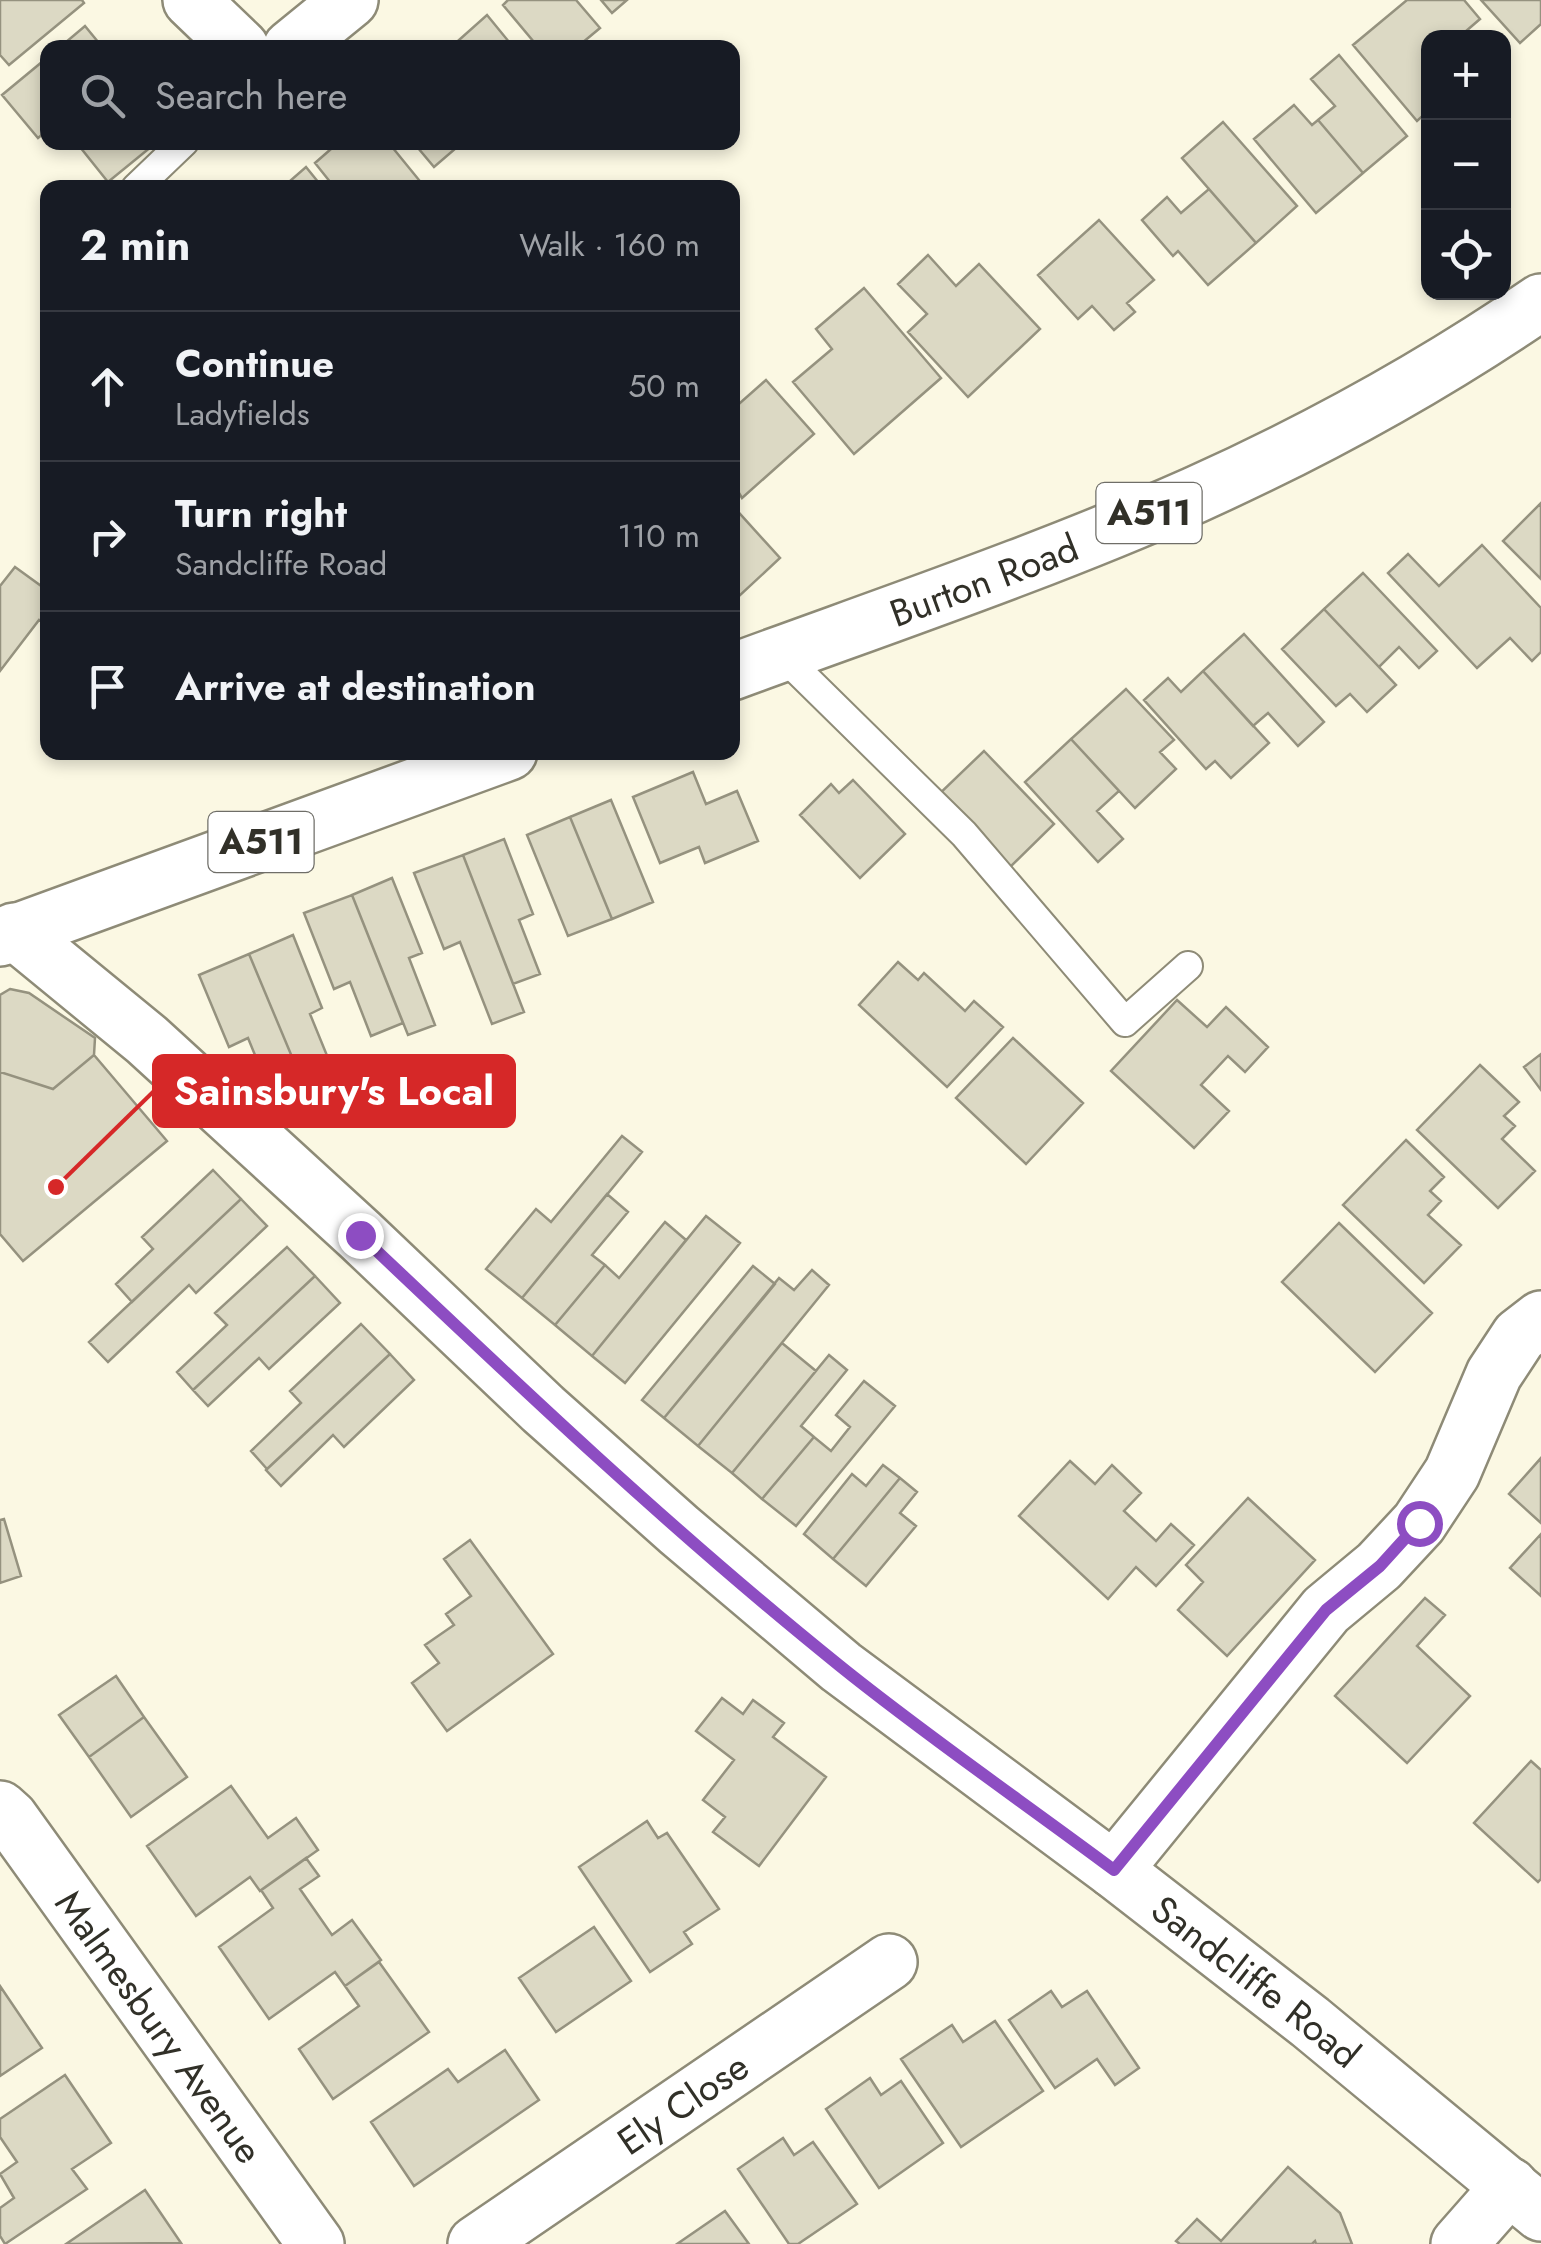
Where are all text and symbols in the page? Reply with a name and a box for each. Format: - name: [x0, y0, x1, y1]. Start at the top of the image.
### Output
- map controls: [1421, 30, 1511, 300]
- button: +: [1421, 30, 1511, 120]
- search box: [40, 40, 740, 150]
- icon: search: [75, 68, 130, 123]
- text: Search here: [155, 68, 347, 123]
- button: −: [1421, 120, 1511, 210]
- button: locate: [1421, 210, 1511, 300]
- text: 2 min: [80, 215, 190, 276]
- text: Walk · 160 m: [519, 222, 700, 268]
- text: Continue: [175, 336, 334, 391]
- icon: ahead: [80, 359, 135, 414]
- text: 50 m: [628, 363, 700, 409]
- text: Ladyfields: [175, 391, 310, 437]
- road number: A511: [1096, 483, 1202, 543]
- text: Turn right: [175, 486, 347, 541]
- icon: right: [80, 509, 135, 564]
- text: 110 m: [617, 513, 700, 559]
- street label: Burton Road: [882, 519, 1086, 640]
- text: Sandcliffe Road: [175, 541, 387, 587]
- icon: arrive: [80, 659, 135, 714]
- text: Arrive at destination: [175, 659, 536, 714]
- road number: A511: [208, 812, 314, 872]
- callout: Sainsbury's Local: [154, 1056, 514, 1126]
- text: Sainsbury's Local: [174, 1062, 494, 1120]
- route end: [338, 1213, 384, 1259]
- route start: [1397, 1501, 1443, 1547]
- street label: Malmesbury Avenue: [43, 1878, 277, 2174]
- street label: Sandcliffe Road: [1140, 1881, 1373, 2080]
- street label: Ely Close: [606, 2039, 759, 2168]

